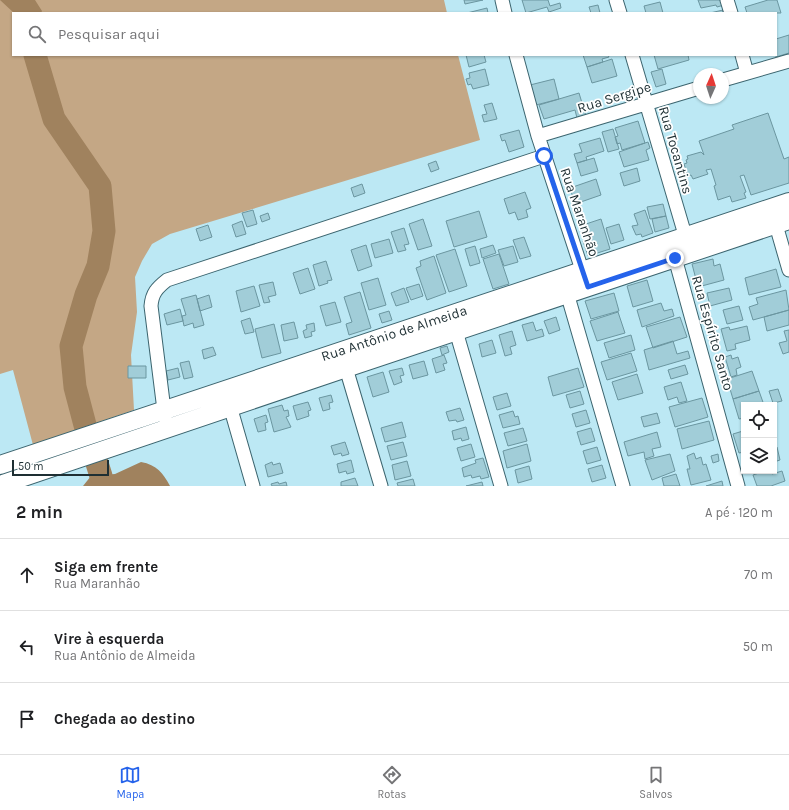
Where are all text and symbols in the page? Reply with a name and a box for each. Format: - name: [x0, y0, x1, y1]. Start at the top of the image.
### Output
- search box: [12, 12, 777, 56]
- icon: search: [26, 23, 48, 45]
- text: Pesquisar aqui: [58, 25, 160, 43]
- north arrow: [693, 68, 729, 104]
- street label: Rua Sergipe: [575, 78, 653, 117]
- street label: Rua Tocantins: [655, 104, 696, 196]
- route start: [535, 147, 553, 165]
- street label: Rua Maranhão: [556, 166, 603, 259]
- route end: [666, 249, 684, 267]
- street label: Rua Espírito Santo: [688, 274, 737, 393]
- street label: Rua Antônio de Almeida: [319, 302, 469, 365]
- map controls: [741, 402, 777, 474]
- button: locate: [741, 402, 777, 438]
- button: layers: [741, 438, 777, 474]
- scale bar: [12, 458, 109, 477]
- text: 50 m: [18, 460, 44, 473]
- text: 2 min: [16, 502, 63, 522]
- text: A pé · 120 m: [705, 505, 773, 520]
- text: Siga em frente: [54, 558, 158, 576]
- icon: ahead: [16, 564, 38, 586]
- text: 70 m: [744, 567, 773, 582]
- text: Rua Maranhão: [54, 576, 140, 591]
- text: Vire à esquerda: [54, 630, 164, 648]
- icon: left: [16, 636, 38, 658]
- text: 50 m: [743, 639, 773, 654]
- text: Rua Antônio de Almeida: [54, 648, 195, 663]
- icon: arrive: [16, 708, 38, 730]
- text: Chegada ao destino: [54, 710, 195, 728]
- tab: Mapa: [117, 764, 144, 801]
- tab: Rotas: [378, 764, 406, 801]
- tab: Salvos: [639, 764, 672, 801]

